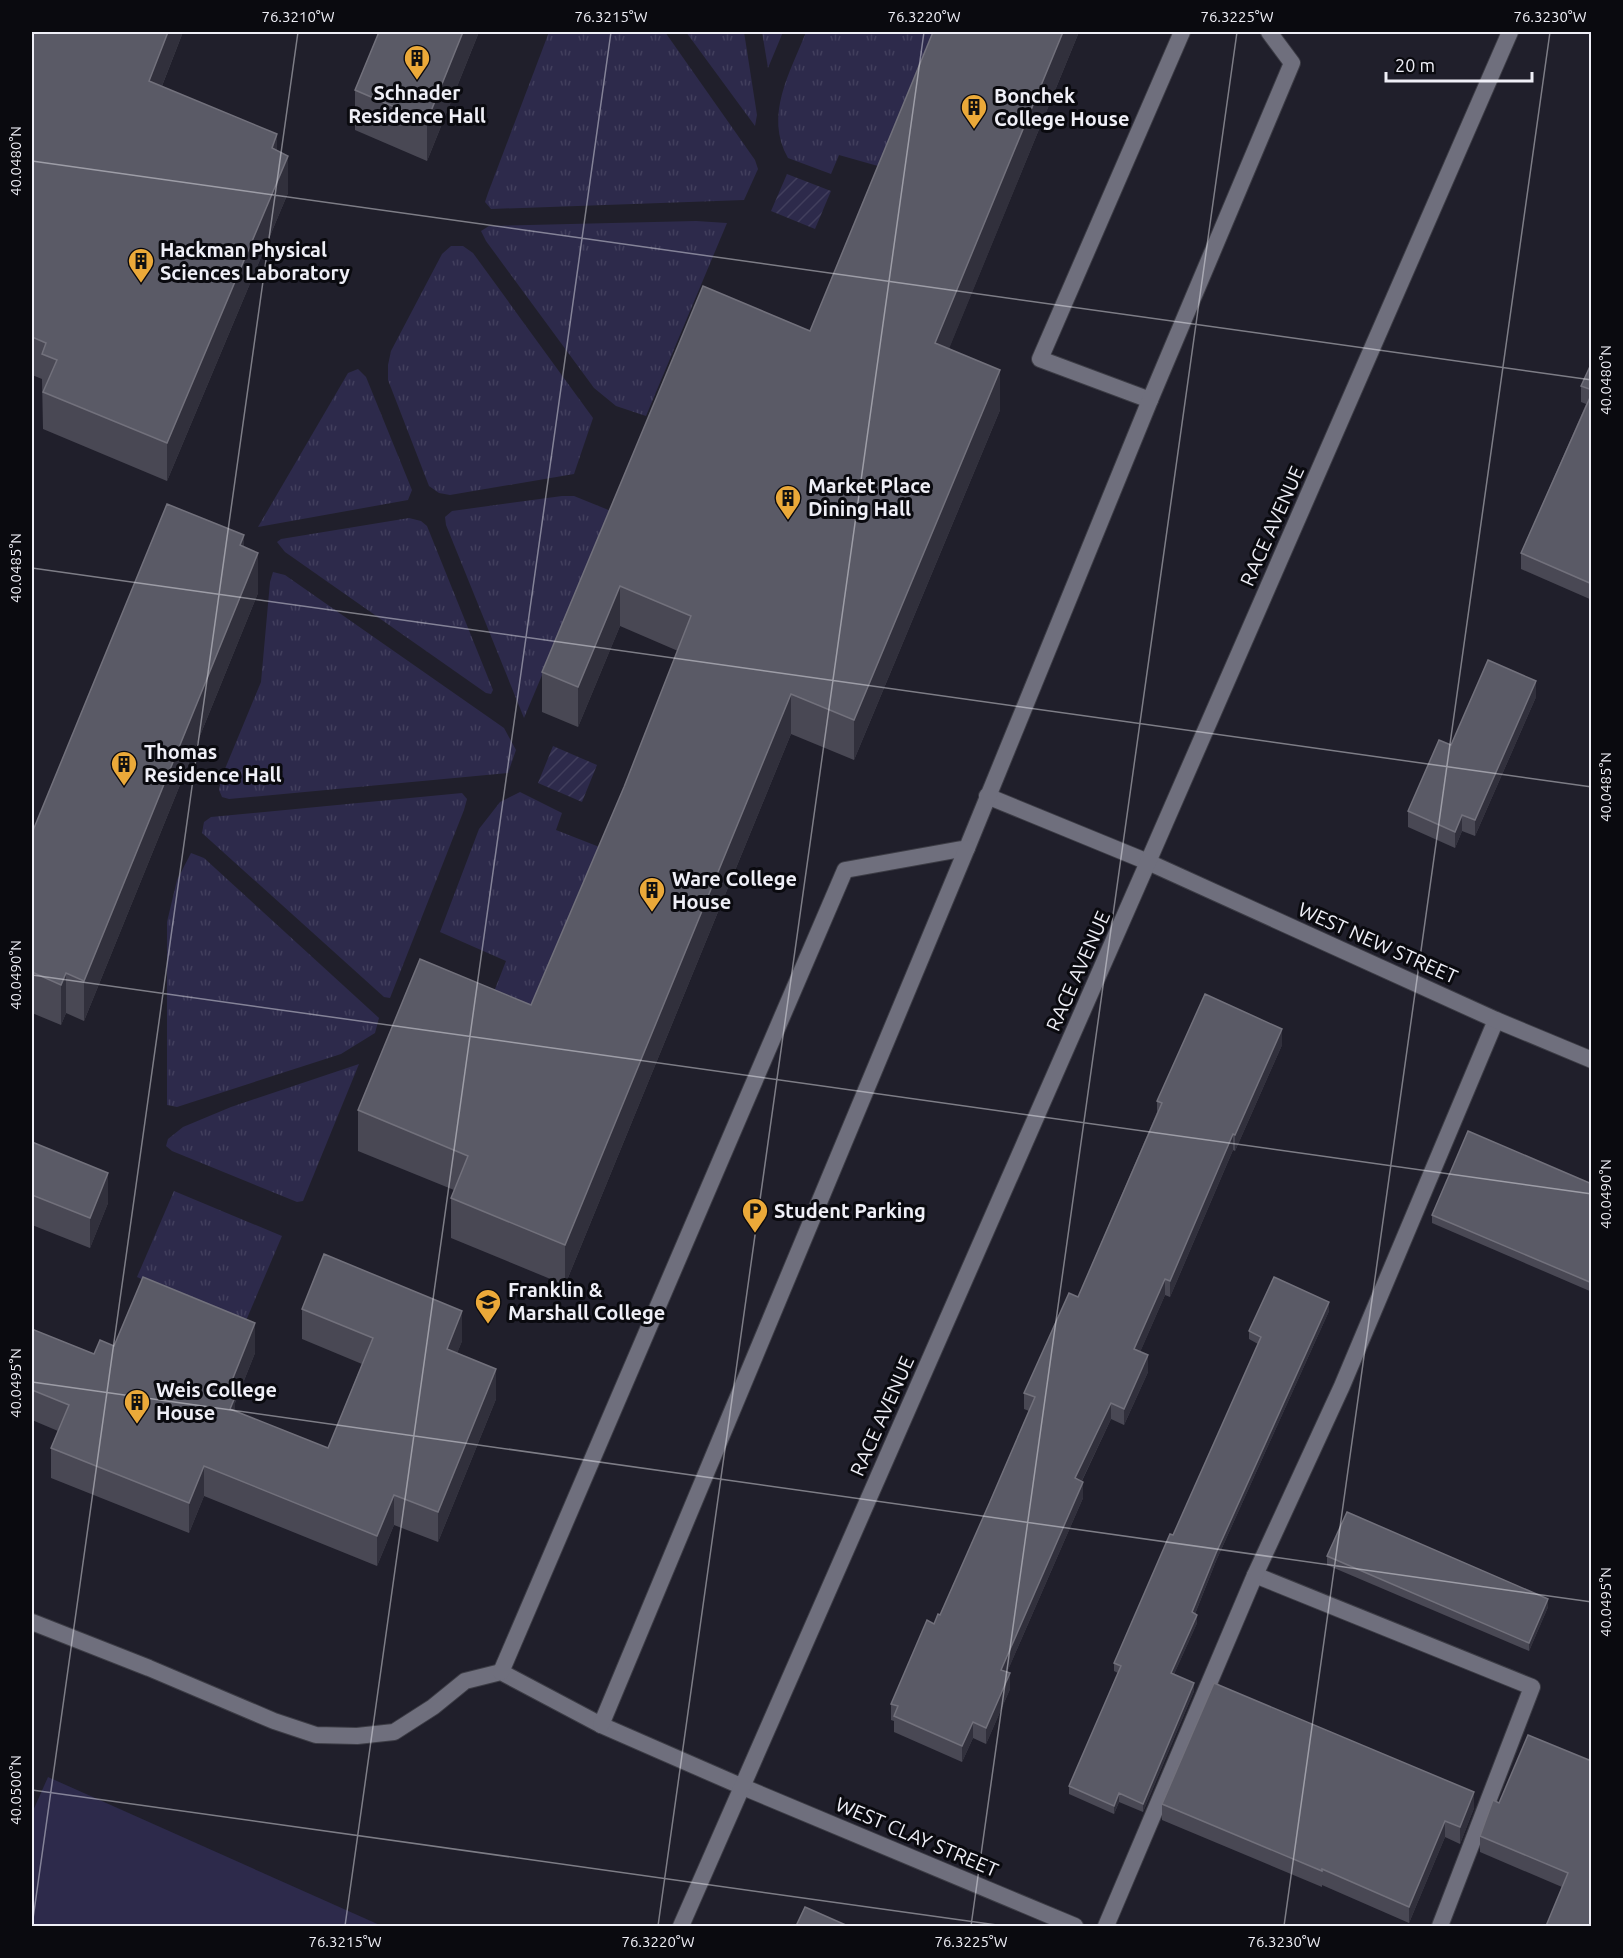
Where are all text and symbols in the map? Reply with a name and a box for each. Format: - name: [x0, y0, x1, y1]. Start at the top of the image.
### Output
- text: 76.3210°W: [261, 8, 335, 25]
- text: 76.3215°W: [574, 8, 648, 25]
- text: 76.3220°W: [887, 8, 961, 25]
- text: 76.3225°W: [1200, 8, 1274, 25]
- text: 76.3230°W: [1513, 8, 1587, 25]
- building icon: Schnader Residence Hall: [402, 43, 432, 81]
- scale bar: [1386, 45, 1532, 83]
- text: 20 m: [1395, 55, 1435, 75]
- place label: Schnader Residence Hall: [348, 81, 486, 127]
- place label: Bonchek College House: [994, 84, 1130, 130]
- building icon: Bonchek College House: [959, 92, 989, 130]
- text: 40.0480°N: [7, 126, 24, 196]
- place label: Hackman Physical Sciences Laboratory: [160, 238, 350, 284]
- building icon: Hackman Physical Sciences Laboratory: [126, 246, 156, 284]
- text: 40.0480°N: [1597, 345, 1614, 415]
- street label: RACE AVENUE: [1235, 462, 1308, 589]
- place label: Market Place Dining Hall: [808, 474, 931, 520]
- building icon: Market Place Dining Hall: [773, 483, 803, 521]
- text: 40.0485°N: [7, 533, 24, 603]
- place label: Thomas Residence Hall: [144, 740, 282, 786]
- building icon: Thomas Residence Hall: [109, 749, 139, 787]
- text: 40.0485°N: [1597, 752, 1614, 822]
- place label: Ware College House: [672, 867, 797, 913]
- building icon: Ware College House: [637, 875, 667, 913]
- street label: WEST NEW STREET: [1295, 897, 1461, 988]
- street label: RACE AVENUE: [1041, 907, 1114, 1034]
- text: 40.0490°N: [7, 940, 24, 1010]
- text: 40.0490°N: [1597, 1159, 1614, 1229]
- parking icon: Student Parking: [740, 1196, 770, 1234]
- place label: Student Parking: [774, 1199, 926, 1222]
- place label: Franklin & Marshall College: [508, 1278, 665, 1324]
- school or university icon: Franklin & Marshall College: [473, 1287, 503, 1325]
- text: 40.0495°N: [7, 1348, 24, 1418]
- street label: RACE AVENUE: [845, 1352, 918, 1479]
- place label: Weis College House: [156, 1378, 277, 1424]
- building icon: Weis College House: [122, 1387, 152, 1425]
- text: 40.0495°N: [1597, 1567, 1614, 1637]
- text: 40.0500°N: [7, 1755, 24, 1825]
- street label: WEST CLAY STREET: [833, 1792, 1002, 1881]
- text: 76.3215°W: [308, 1933, 382, 1950]
- text: 76.3220°W: [621, 1933, 695, 1950]
- text: 76.3225°W: [934, 1933, 1008, 1950]
- text: 76.3230°W: [1247, 1933, 1321, 1950]

